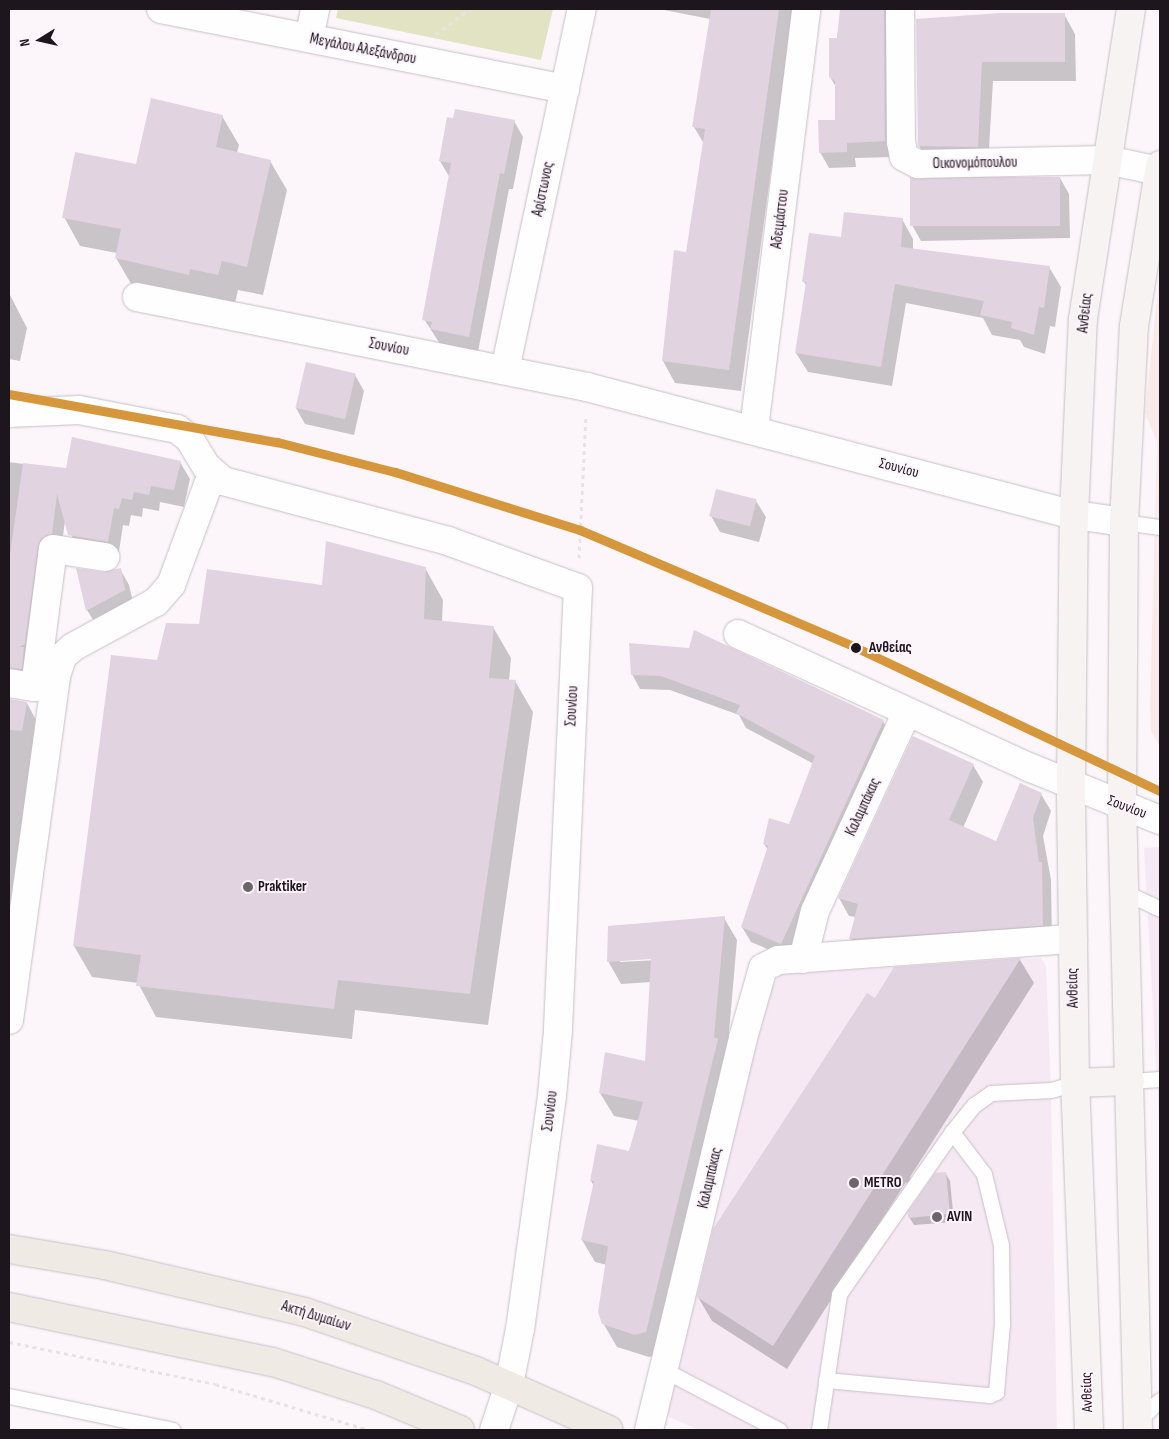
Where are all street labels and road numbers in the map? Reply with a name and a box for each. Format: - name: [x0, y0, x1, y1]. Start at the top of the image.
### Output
- street label: Μεγάλου Αλεξάνδρου: [308, 30, 418, 68]
- street label: Οικονομόπουλου: [932, 153, 1018, 173]
- street label: Αρίστωνος: [528, 160, 558, 218]
- street label: Αδειμάστου: [767, 188, 793, 250]
- street label: Ανθείας: [1074, 292, 1096, 334]
- street label: Σουνίου: [367, 334, 411, 360]
- street label: Σουνίου: [877, 454, 921, 482]
- street label: Σουνίου: [562, 685, 582, 727]
- street label: Καλαμπάκας: [842, 775, 884, 839]
- street label: Σουνίου: [1105, 791, 1149, 823]
- street label: Ανθείας: [1064, 968, 1082, 1008]
- street label: Σουνίου: [539, 1090, 561, 1132]
- street label: Καλαμπάκας: [694, 1146, 726, 1210]
- street label: Ακτή Δυμαίων: [279, 1297, 353, 1335]
- street label: Ανθείας: [1077, 1372, 1097, 1412]

